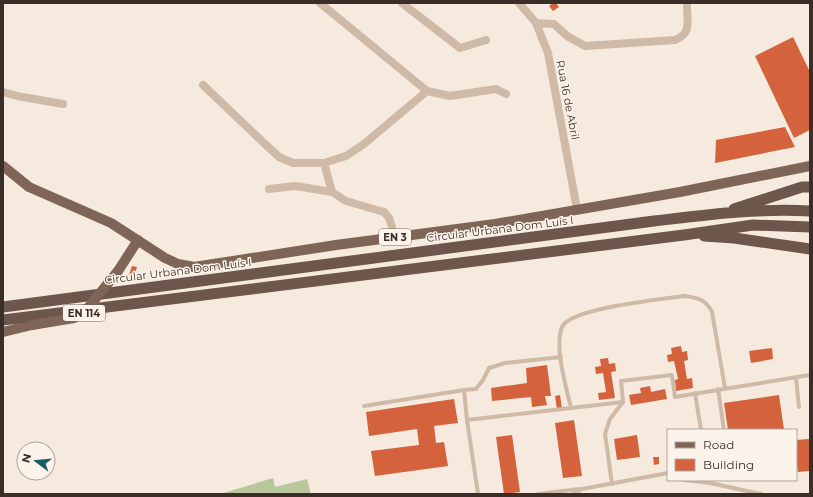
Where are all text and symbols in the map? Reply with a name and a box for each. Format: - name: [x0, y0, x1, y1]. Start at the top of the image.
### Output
- street label: Rua 16 de Abril: [553, 59, 583, 141]
- street label: Circular Urbana Dom Luís I: [426, 213, 574, 245]
- road number: EN 3: [379, 229, 411, 245]
- street label: Circular Urbana Dom Luís I: [104, 255, 252, 287]
- road number: EN 114: [63, 305, 105, 321]
- legend: [667, 429, 797, 481]
- text: Road: [703, 437, 734, 452]
- north arrow: [16, 441, 56, 481]
- text: N: [18, 452, 34, 464]
- text: Building: [703, 457, 754, 472]

